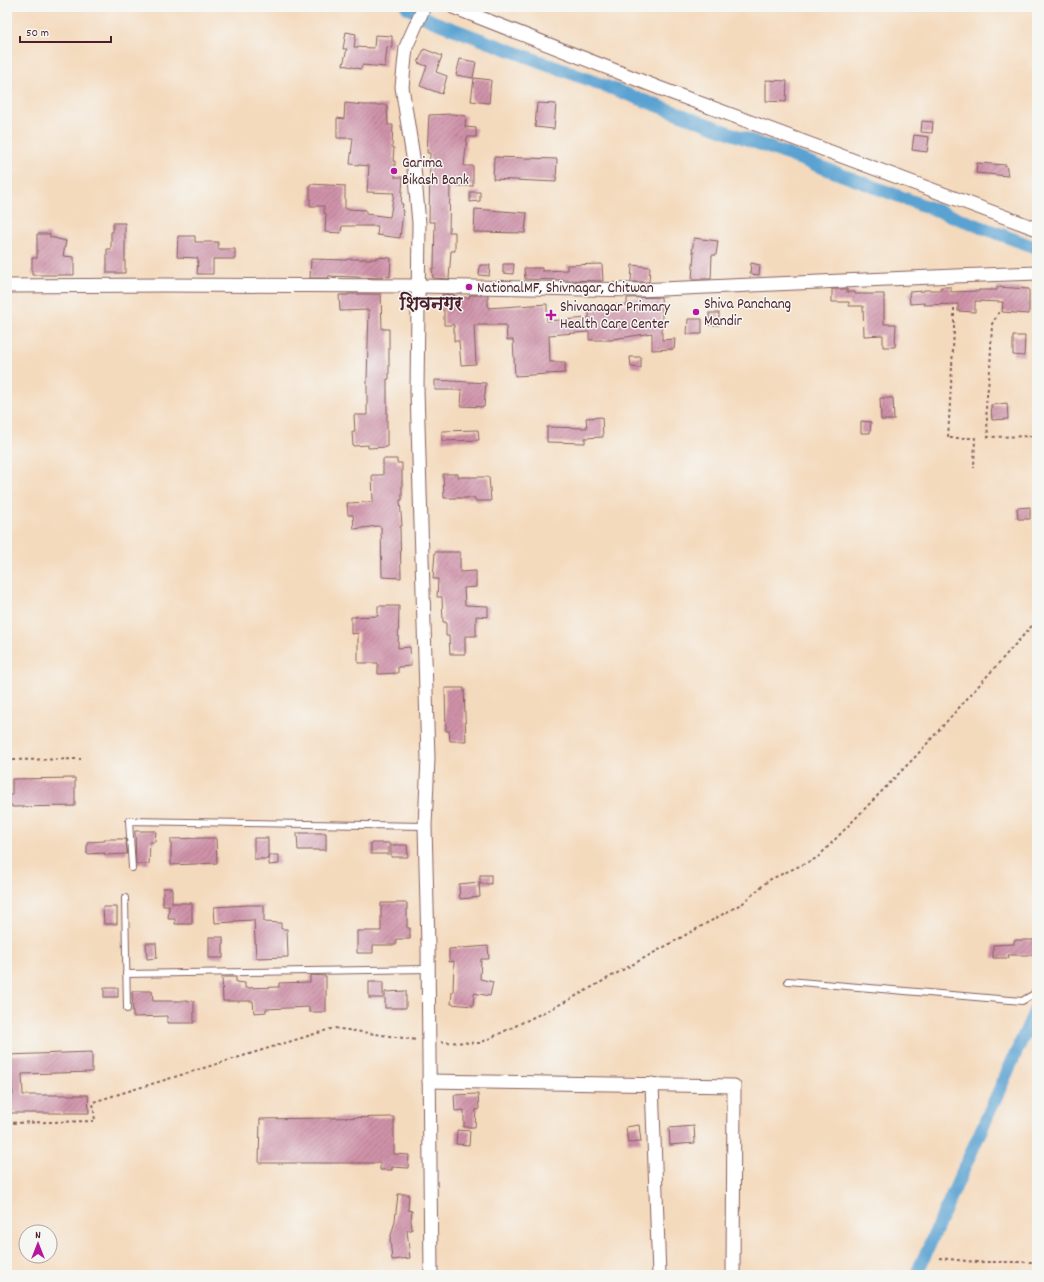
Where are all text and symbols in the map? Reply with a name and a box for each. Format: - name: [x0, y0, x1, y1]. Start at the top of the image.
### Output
- scale bar: [20, 18, 111, 44]
- text: 50 m: [26, 25, 49, 42]
- place label: Garima Bikash Bank: [402, 153, 469, 192]
- marker: Garima Bikash Bank: [389, 166, 399, 176]
- place label: NationalMF, Shivnagar, Chitwan: [477, 278, 654, 300]
- marker: NationalMF, Shivnagar, Chitwan: [464, 282, 474, 292]
- district label: शिवनगर: [399, 291, 463, 319]
- place label: Shiva Panchang Mandir: [704, 294, 791, 333]
- place label: Shivanagar Primary Health Care Center: [560, 297, 671, 336]
- marker: Shiva Panchang Mandir: [691, 307, 701, 317]
- marker: Shivanagar Primary Health Care Center: [545, 309, 557, 321]
- north arrow: [18, 1224, 58, 1264]
- text: N: [35, 1228, 41, 1244]

